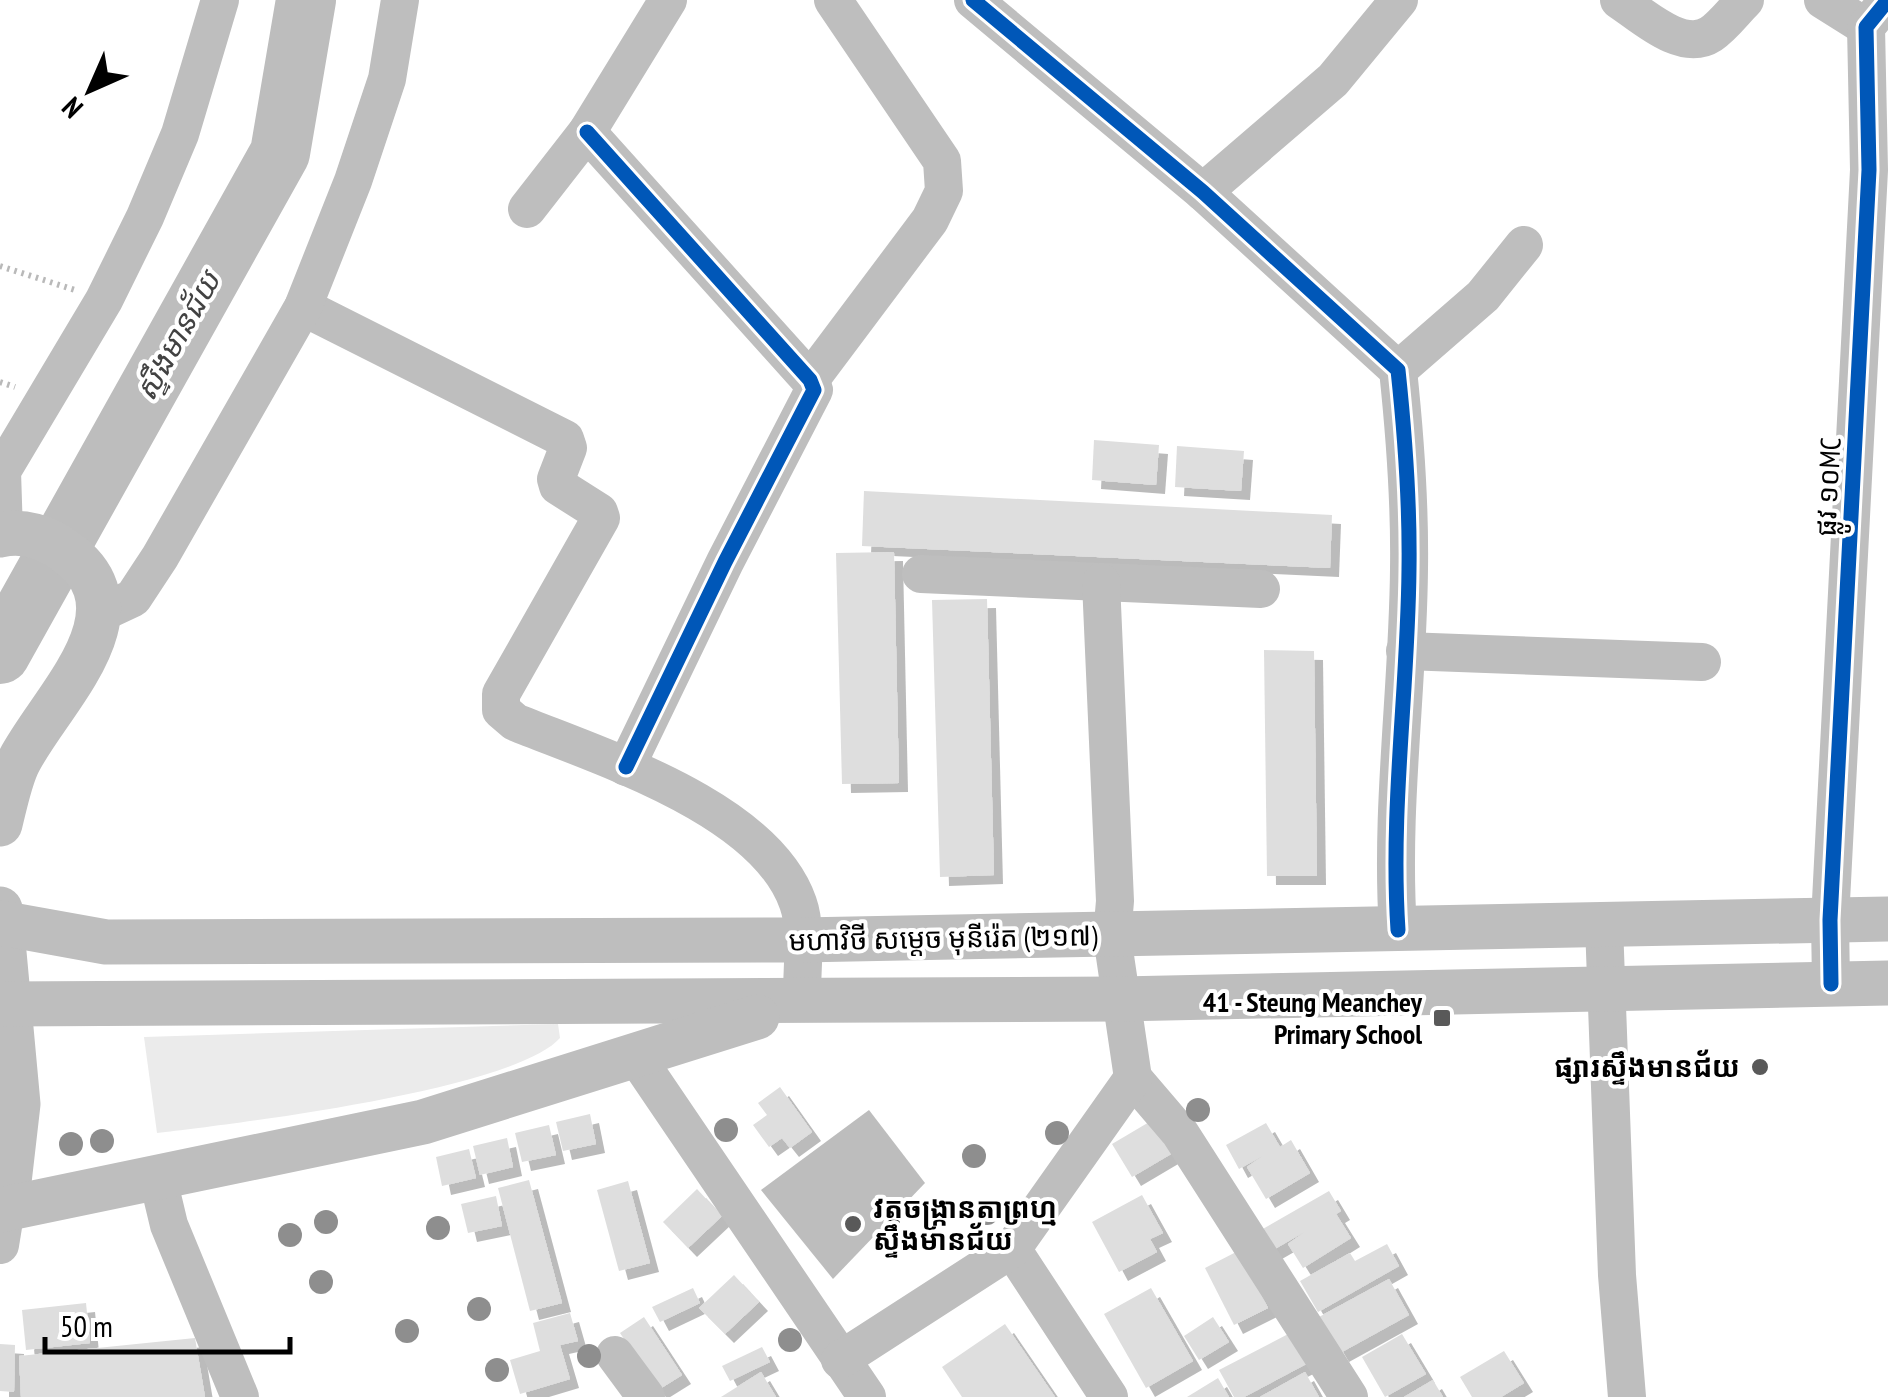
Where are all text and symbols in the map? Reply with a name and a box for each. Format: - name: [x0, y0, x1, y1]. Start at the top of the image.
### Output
- north arrow: [40, 40, 140, 140]
- text: N: [54, 90, 90, 126]
- water label: ស្ទឹងមានជ័យ: [125, 262, 230, 407]
- street label: ផ្លូវ ១០MC: [1806, 436, 1856, 538]
- street label: មហាវិថី សម្តេច មុនីរ៉េត (២១៧): [788, 916, 1098, 959]
- place label: 41 - Steung Meanchey Primary School: [1203, 983, 1423, 1052]
- marker: 41 - Steung Meanchey Primary School: [1431, 1007, 1453, 1029]
- place label: ផ្សារស្ទឹងមានជ័យ: [1554, 1048, 1740, 1085]
- marker: ផ្សារស្ទឹងមានជ័យ: [1749, 1056, 1771, 1078]
- place label: វត្តចង្ក្រានតាព្រហ្ម ស្ទឹងមានជ័យ: [873, 1189, 1057, 1258]
- marker: វត្តចង្ក្រានតាព្រហ្ម ស្ទឹងមានជ័យ: [842, 1213, 864, 1235]
- scale bar: [45, 1292, 290, 1354]
- text: 50 m: [60, 1306, 113, 1345]

